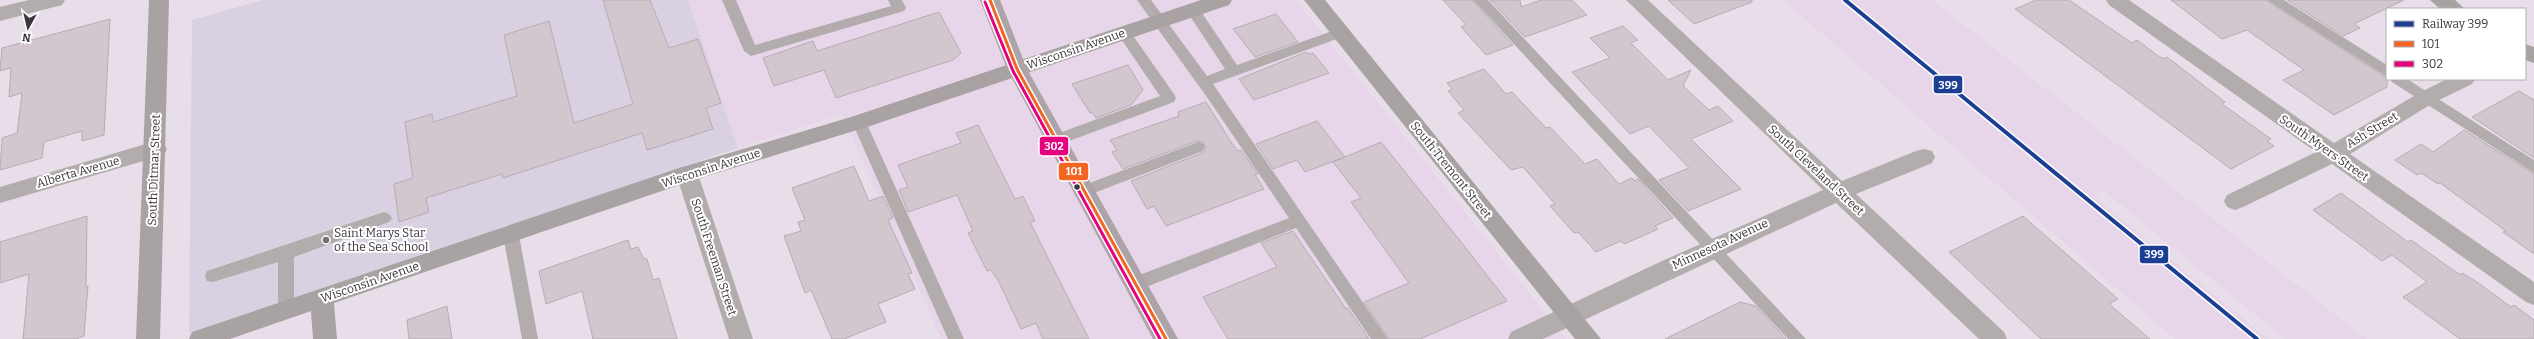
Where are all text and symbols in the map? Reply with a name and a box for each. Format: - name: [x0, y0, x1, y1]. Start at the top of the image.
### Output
- north arrow: [8, 8, 48, 48]
- legend: [2386, 8, 2526, 80]
- text: Railway 399: [2422, 17, 2488, 31]
- street label: Wisconsin Avenue: [1025, 26, 1127, 72]
- text: N: [21, 30, 32, 44]
- text: 101: [2422, 37, 2440, 51]
- text: 302: [2422, 57, 2443, 71]
- line badge: 399: [1933, 75, 1963, 94]
- text: 399: [1938, 79, 1958, 92]
- street label: Ash Street: [2344, 109, 2401, 151]
- street label: South Myers Street: [2277, 112, 2372, 184]
- street label: South Ditmar Street: [145, 113, 163, 226]
- street label: South Tremont Street: [1408, 119, 1495, 222]
- street label: South Cleveland Street: [1765, 122, 1867, 219]
- line badge: 302: [1039, 136, 1069, 156]
- text: 302: [1044, 140, 1064, 153]
- street label: Wisconsin Avenue: [660, 145, 762, 191]
- street label: Alberta Avenue: [35, 153, 121, 191]
- line badge: 101: [1058, 162, 1089, 181]
- text: 101: [1066, 165, 1082, 178]
- unlabelled marker: [1072, 182, 1082, 192]
- street label: South Freeman Street: [688, 197, 740, 318]
- street label: Minnesota Avenue: [1670, 216, 1770, 272]
- place label: Saint Marys Star of the Sea School: [334, 226, 429, 254]
- marker: Saint Marys Star of the Sea School: [321, 235, 331, 245]
- line badge: 399: [2139, 245, 2169, 264]
- text: 399: [2144, 248, 2164, 261]
- street label: Wisconsin Avenue: [319, 259, 421, 305]

